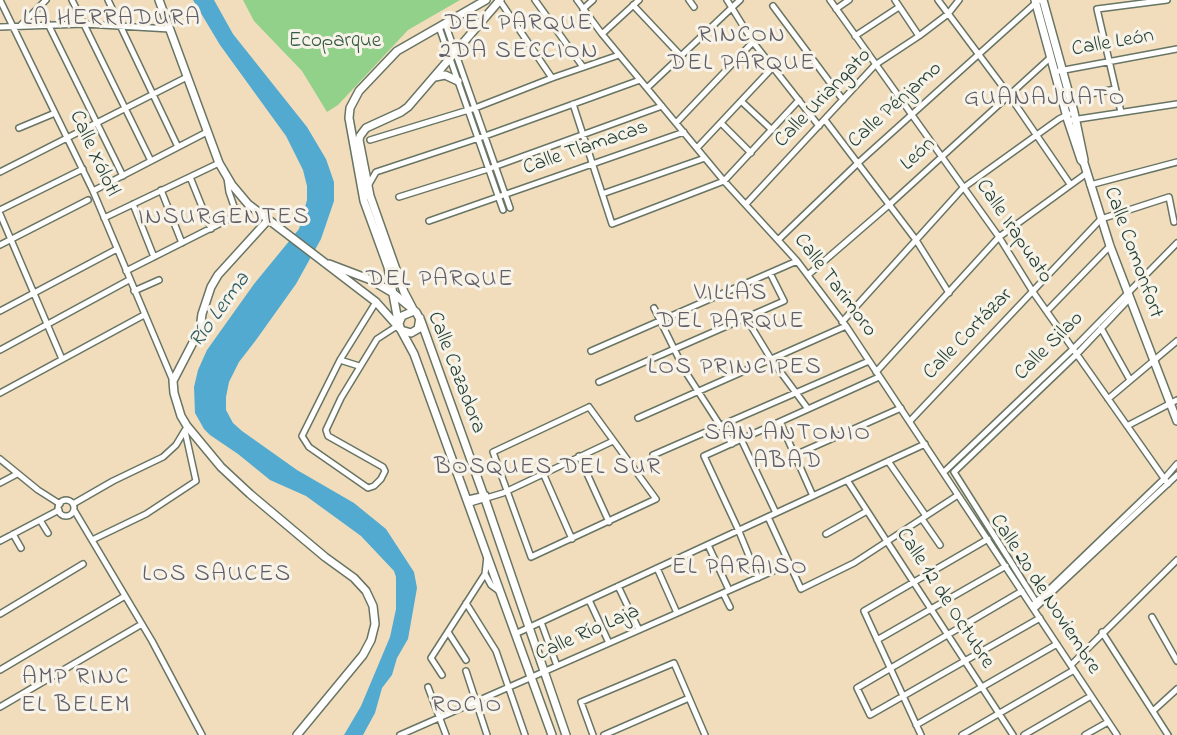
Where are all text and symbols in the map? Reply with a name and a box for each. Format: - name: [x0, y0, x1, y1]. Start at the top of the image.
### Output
- district label: LA HERRADURA: [23, 6, 201, 34]
- district label: DEL PARQUE 2DA SECCION: [439, 11, 599, 67]
- district label: RINCON DEL PARQUE: [668, 23, 816, 79]
- street label: Calle León: [1070, 24, 1156, 64]
- park label: Ecoparque: [289, 30, 381, 56]
- street label: Calle Uriangato: [770, 44, 878, 154]
- street label: Calle Pénjamo: [844, 57, 948, 155]
- district label: GUANAJUATO: [964, 86, 1126, 114]
- street label: Calle Xólotl: [62, 107, 124, 201]
- street label: Calle Tlamacas: [520, 116, 652, 182]
- street label: León: [896, 133, 942, 177]
- street label: Calle Irapuato: [969, 175, 1057, 289]
- street label: Calle Comonfort: [1097, 184, 1167, 322]
- district label: INSURGENTES: [138, 205, 310, 233]
- street label: Calle Tarimoro: [787, 229, 881, 343]
- district label: DEL PARQUE: [366, 267, 514, 295]
- water label: Río Lerma: [185, 268, 257, 354]
- district label: VILLAS DEL PARQUE: [657, 281, 805, 337]
- street label: Calle Cortázar: [919, 284, 1019, 386]
- street label: Calle Silao: [1010, 307, 1090, 387]
- street label: Calle Cazadora: [420, 309, 490, 437]
- district label: LOS PRINCIPES: [648, 355, 822, 383]
- district label: SAN ANTONIO ABAD: [704, 421, 872, 477]
- district label: BOSQUES DEL SUR: [434, 455, 662, 483]
- street label: Calle 20 de Noviembre: [983, 510, 1105, 680]
- street label: Calle 12 de Octubre: [889, 524, 999, 674]
- district label: EL PARAISO: [672, 555, 808, 583]
- district label: LOS SAUCES: [142, 562, 292, 590]
- street label: Calle Río Laja: [532, 600, 644, 668]
- district label: AMP RINC EL BELEM: [21, 665, 131, 721]
- district label: ROCIO: [431, 693, 503, 721]

